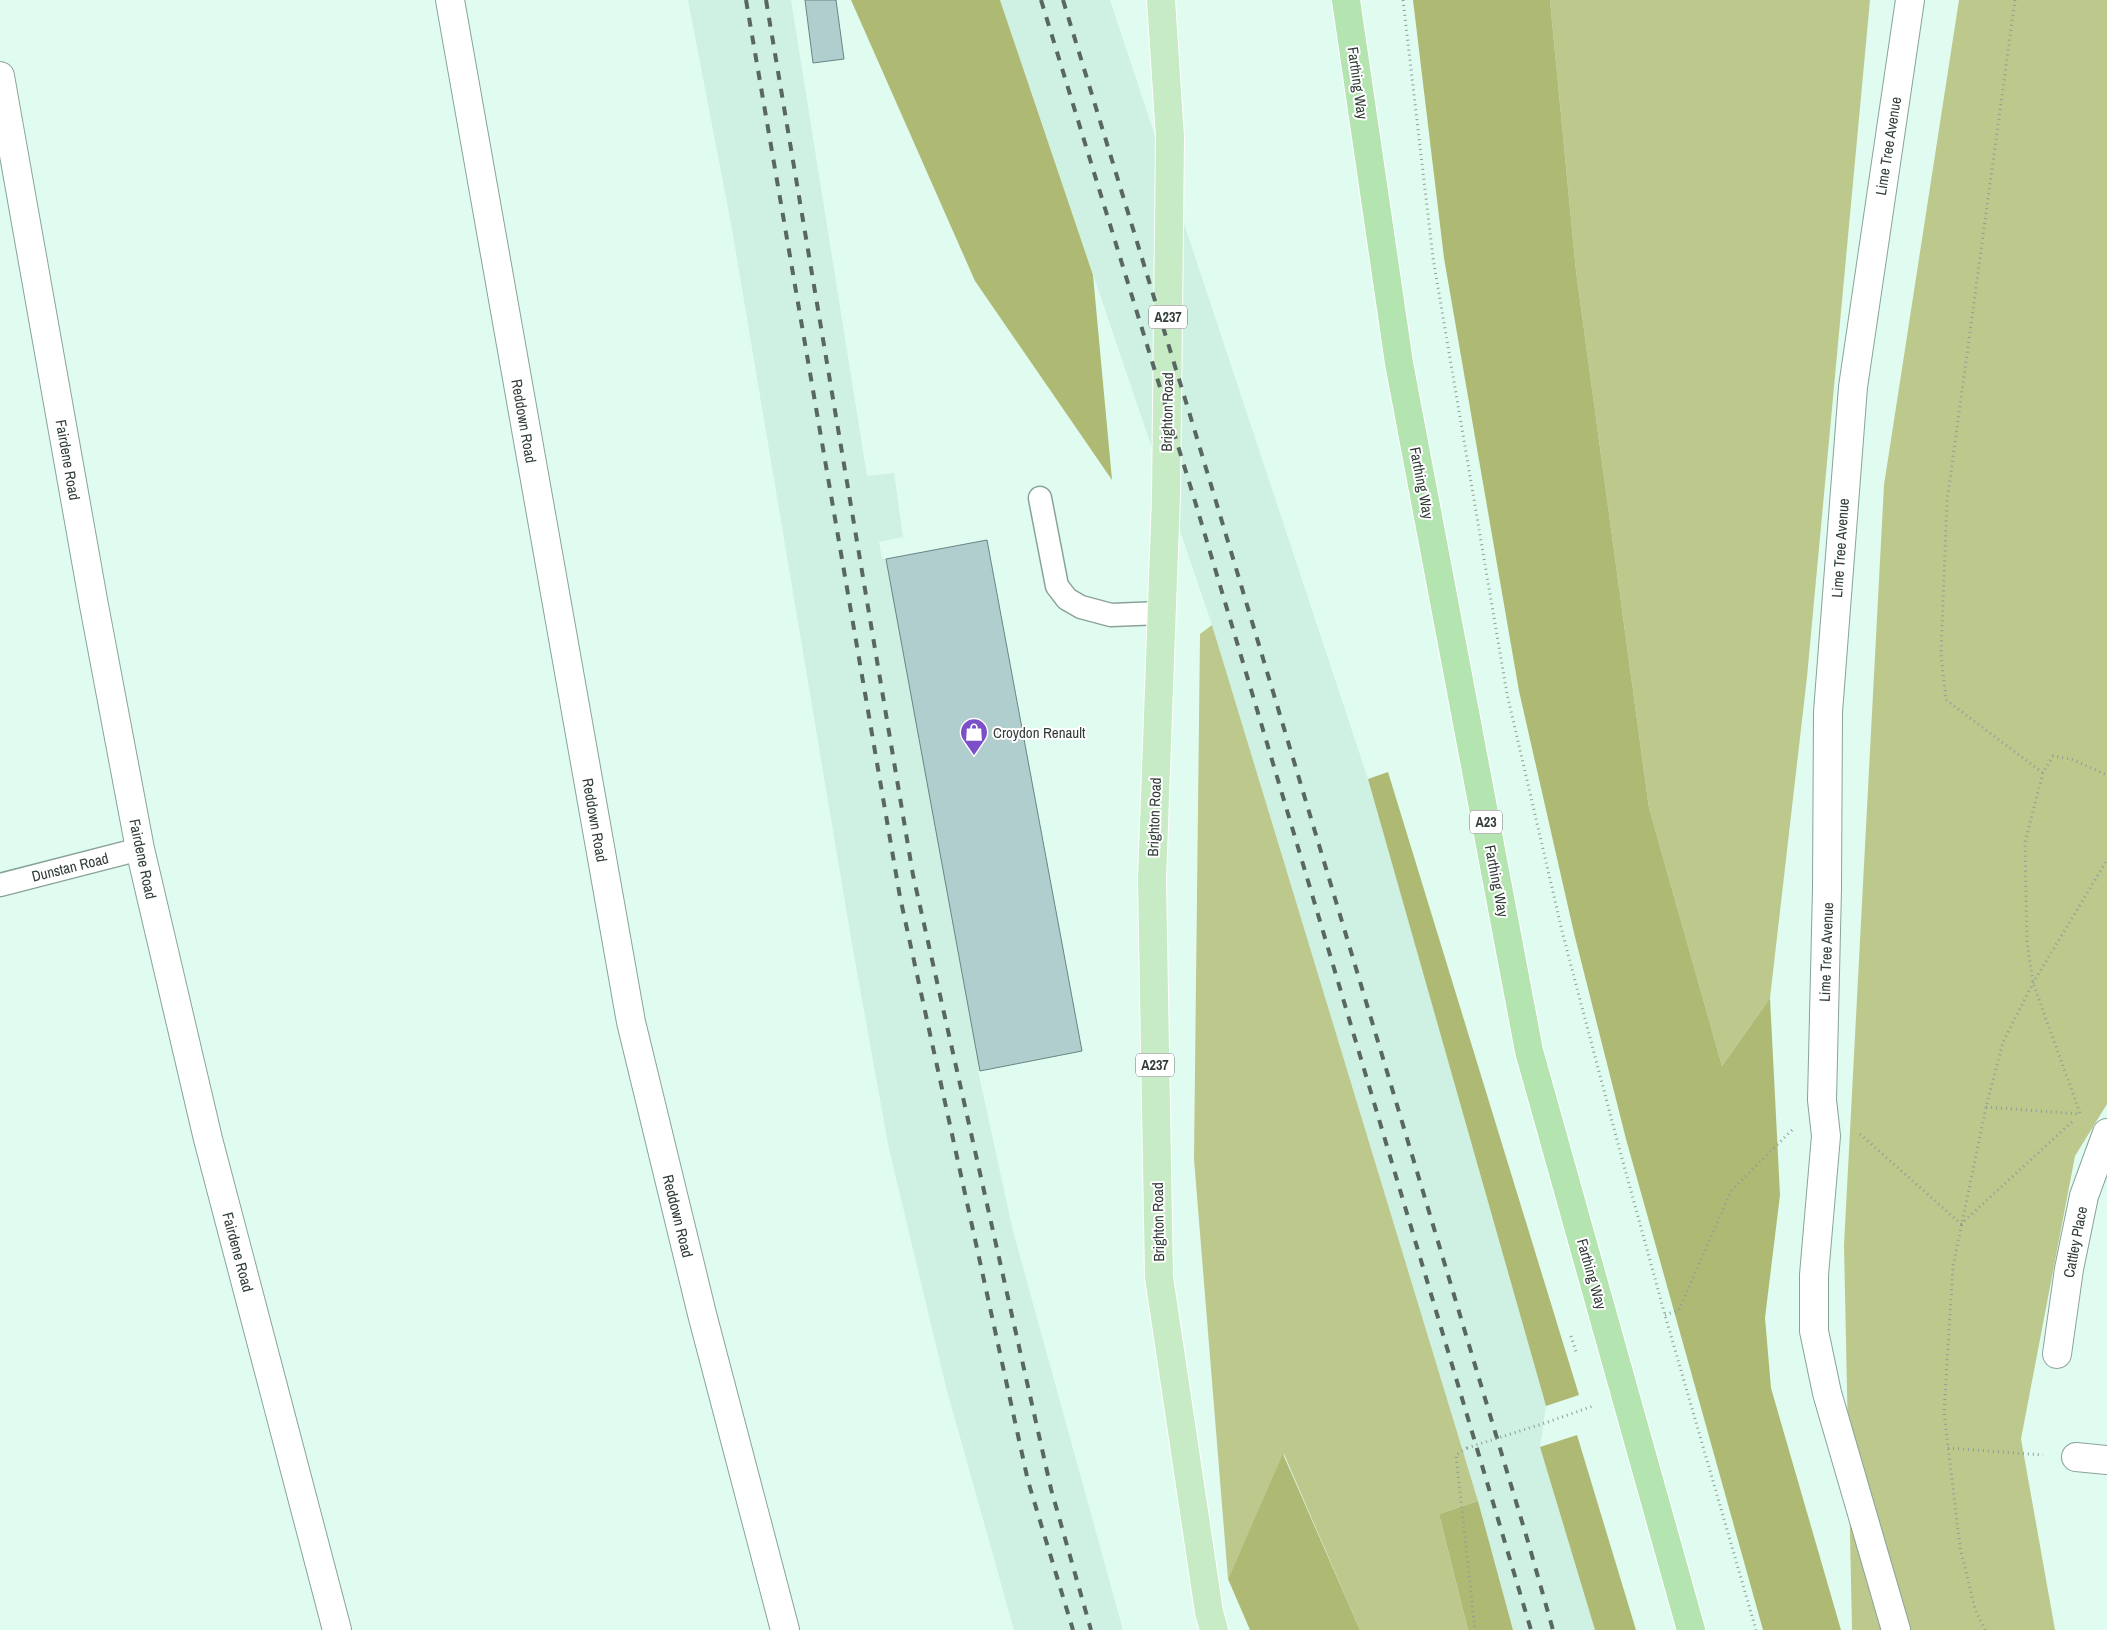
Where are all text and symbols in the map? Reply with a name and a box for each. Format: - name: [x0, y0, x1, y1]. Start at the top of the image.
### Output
- street label: Farthing Way: [1343, 46, 1374, 121]
- street label: Lime Tree Avenue: [1870, 95, 1906, 197]
- road number: A237: [1149, 306, 1187, 328]
- street label: Brighton Road: [1156, 372, 1178, 452]
- street label: Reddown Road: [506, 377, 542, 465]
- street label: Fairdene Road: [51, 418, 85, 502]
- street label: Farthing Way: [1405, 445, 1439, 522]
- street label: Lime Tree Avenue: [1826, 497, 1854, 598]
- shop icon: Croydon Renault: [959, 717, 989, 756]
- place label: Croydon Renault: [993, 722, 1086, 743]
- street label: Reddown Road: [577, 776, 613, 864]
- street label: Brighton Road: [1142, 777, 1166, 857]
- road number: A23: [1470, 810, 1502, 834]
- street label: Fairdene Road: [124, 817, 162, 901]
- street label: Farthing Way: [1480, 843, 1514, 920]
- street label: Dunstan Road: [29, 847, 111, 887]
- street label: Lime Tree Avenue: [1814, 902, 1838, 1002]
- road number: A237: [1136, 1054, 1174, 1076]
- street label: Reddown Road: [658, 1172, 698, 1260]
- street label: Brighton Road: [1147, 1182, 1169, 1262]
- street label: Cattley Place: [2058, 1204, 2092, 1280]
- street label: Fairdene Road: [217, 1210, 259, 1294]
- street label: Farthing Way: [1572, 1236, 1612, 1313]

